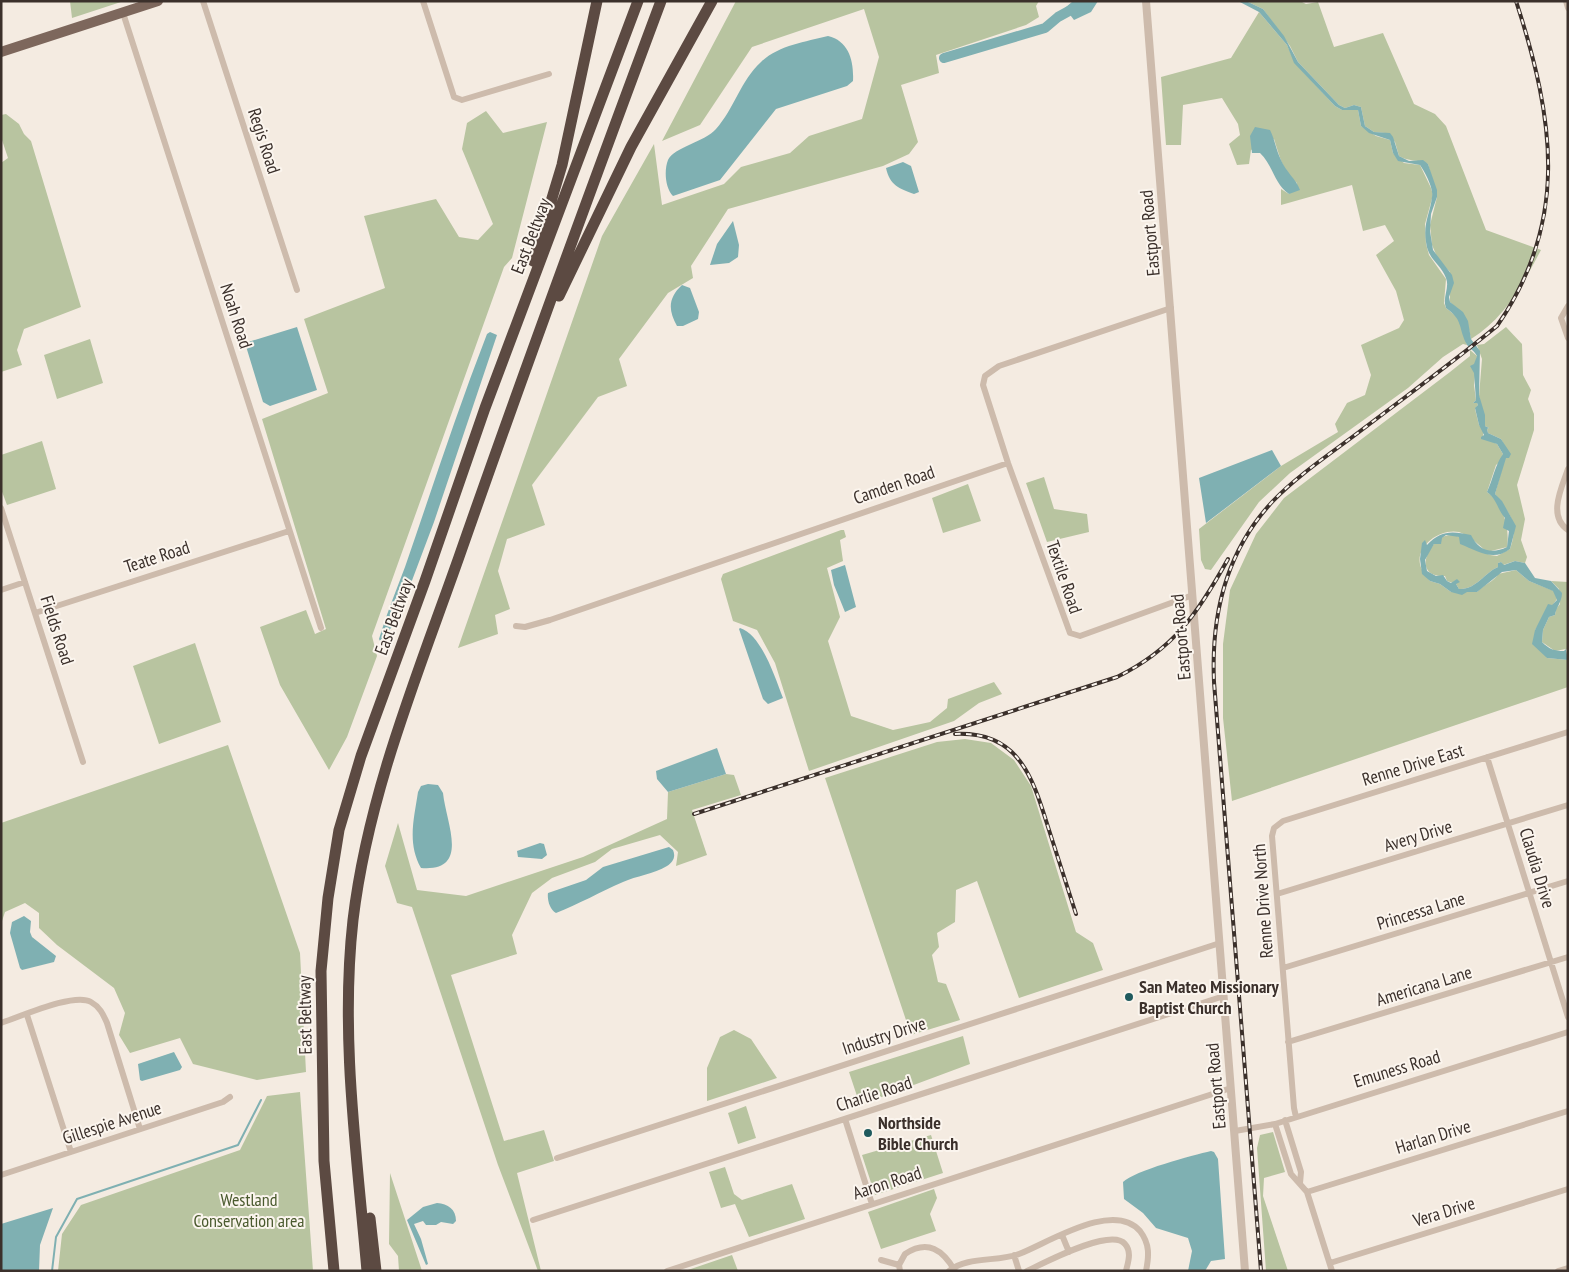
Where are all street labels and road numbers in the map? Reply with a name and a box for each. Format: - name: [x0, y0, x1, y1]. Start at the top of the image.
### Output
- street label: Regis Road: [243, 105, 286, 177]
- street label: Eastport Road: [1134, 189, 1165, 277]
- street label: East Beltway: [506, 194, 556, 277]
- street label: Noah Road: [215, 280, 258, 351]
- street label: Camden Road: [850, 460, 938, 509]
- street label: Teate Road: [121, 535, 193, 578]
- street label: Textile Road: [1041, 537, 1088, 616]
- street label: East Beltway: [369, 575, 418, 658]
- street label: Fields Road: [36, 592, 79, 667]
- street label: Eastport Road: [1165, 593, 1196, 681]
- street label: Renne Drive East: [1359, 738, 1466, 791]
- street label: Avery Drive: [1381, 814, 1455, 857]
- street label: Claudia Drive: [1514, 825, 1561, 911]
- street label: Renne Drive North: [1247, 843, 1278, 959]
- street label: Princessa Lane: [1374, 886, 1468, 935]
- street label: Americana Lane: [1373, 960, 1474, 1011]
- street label: East Beltway: [292, 975, 317, 1055]
- street label: Industry Drive: [839, 1011, 929, 1060]
- street label: Eastport Road: [1200, 1042, 1231, 1130]
- street label: Emuness Road: [1351, 1044, 1443, 1093]
- street label: Charlie Road: [833, 1070, 915, 1117]
- street label: Gillespie Avenue: [59, 1096, 164, 1149]
- street label: Harlan Drive: [1392, 1114, 1473, 1159]
- street label: Aaron Road: [850, 1161, 924, 1204]
- street label: Vera Drive: [1409, 1191, 1478, 1232]

